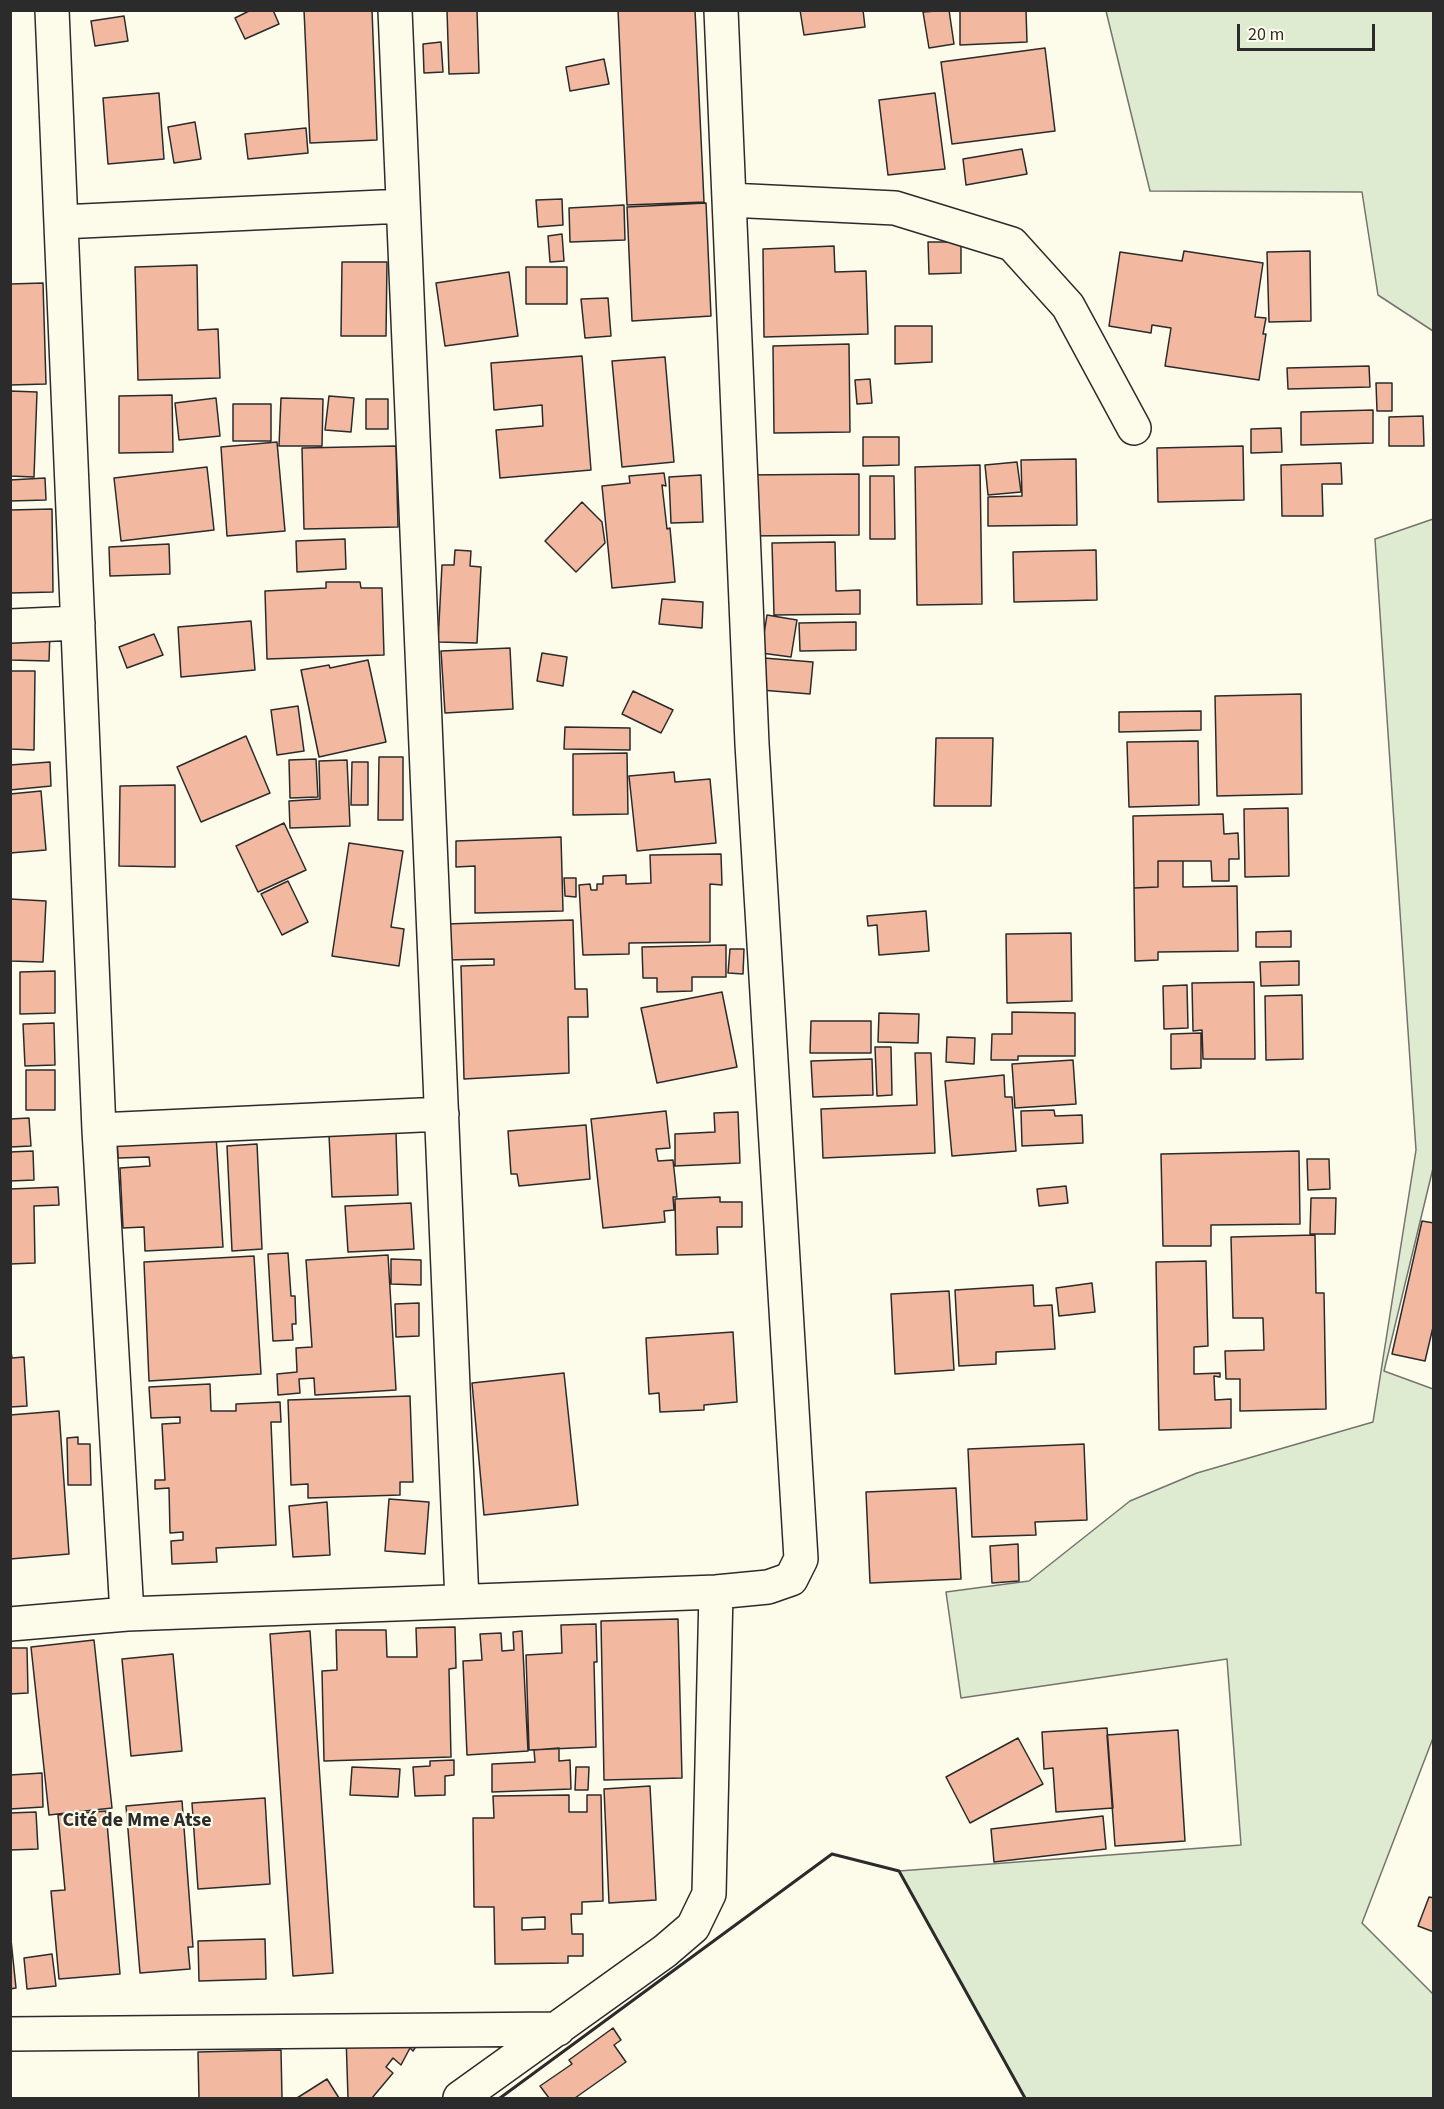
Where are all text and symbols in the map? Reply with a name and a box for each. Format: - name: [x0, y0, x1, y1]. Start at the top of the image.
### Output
- scale bar: [1240, 12, 1378, 50]
- text: 20 m: [1248, 22, 1284, 47]
- district label: Cité de Mme Atse: [62, 1810, 212, 1834]

